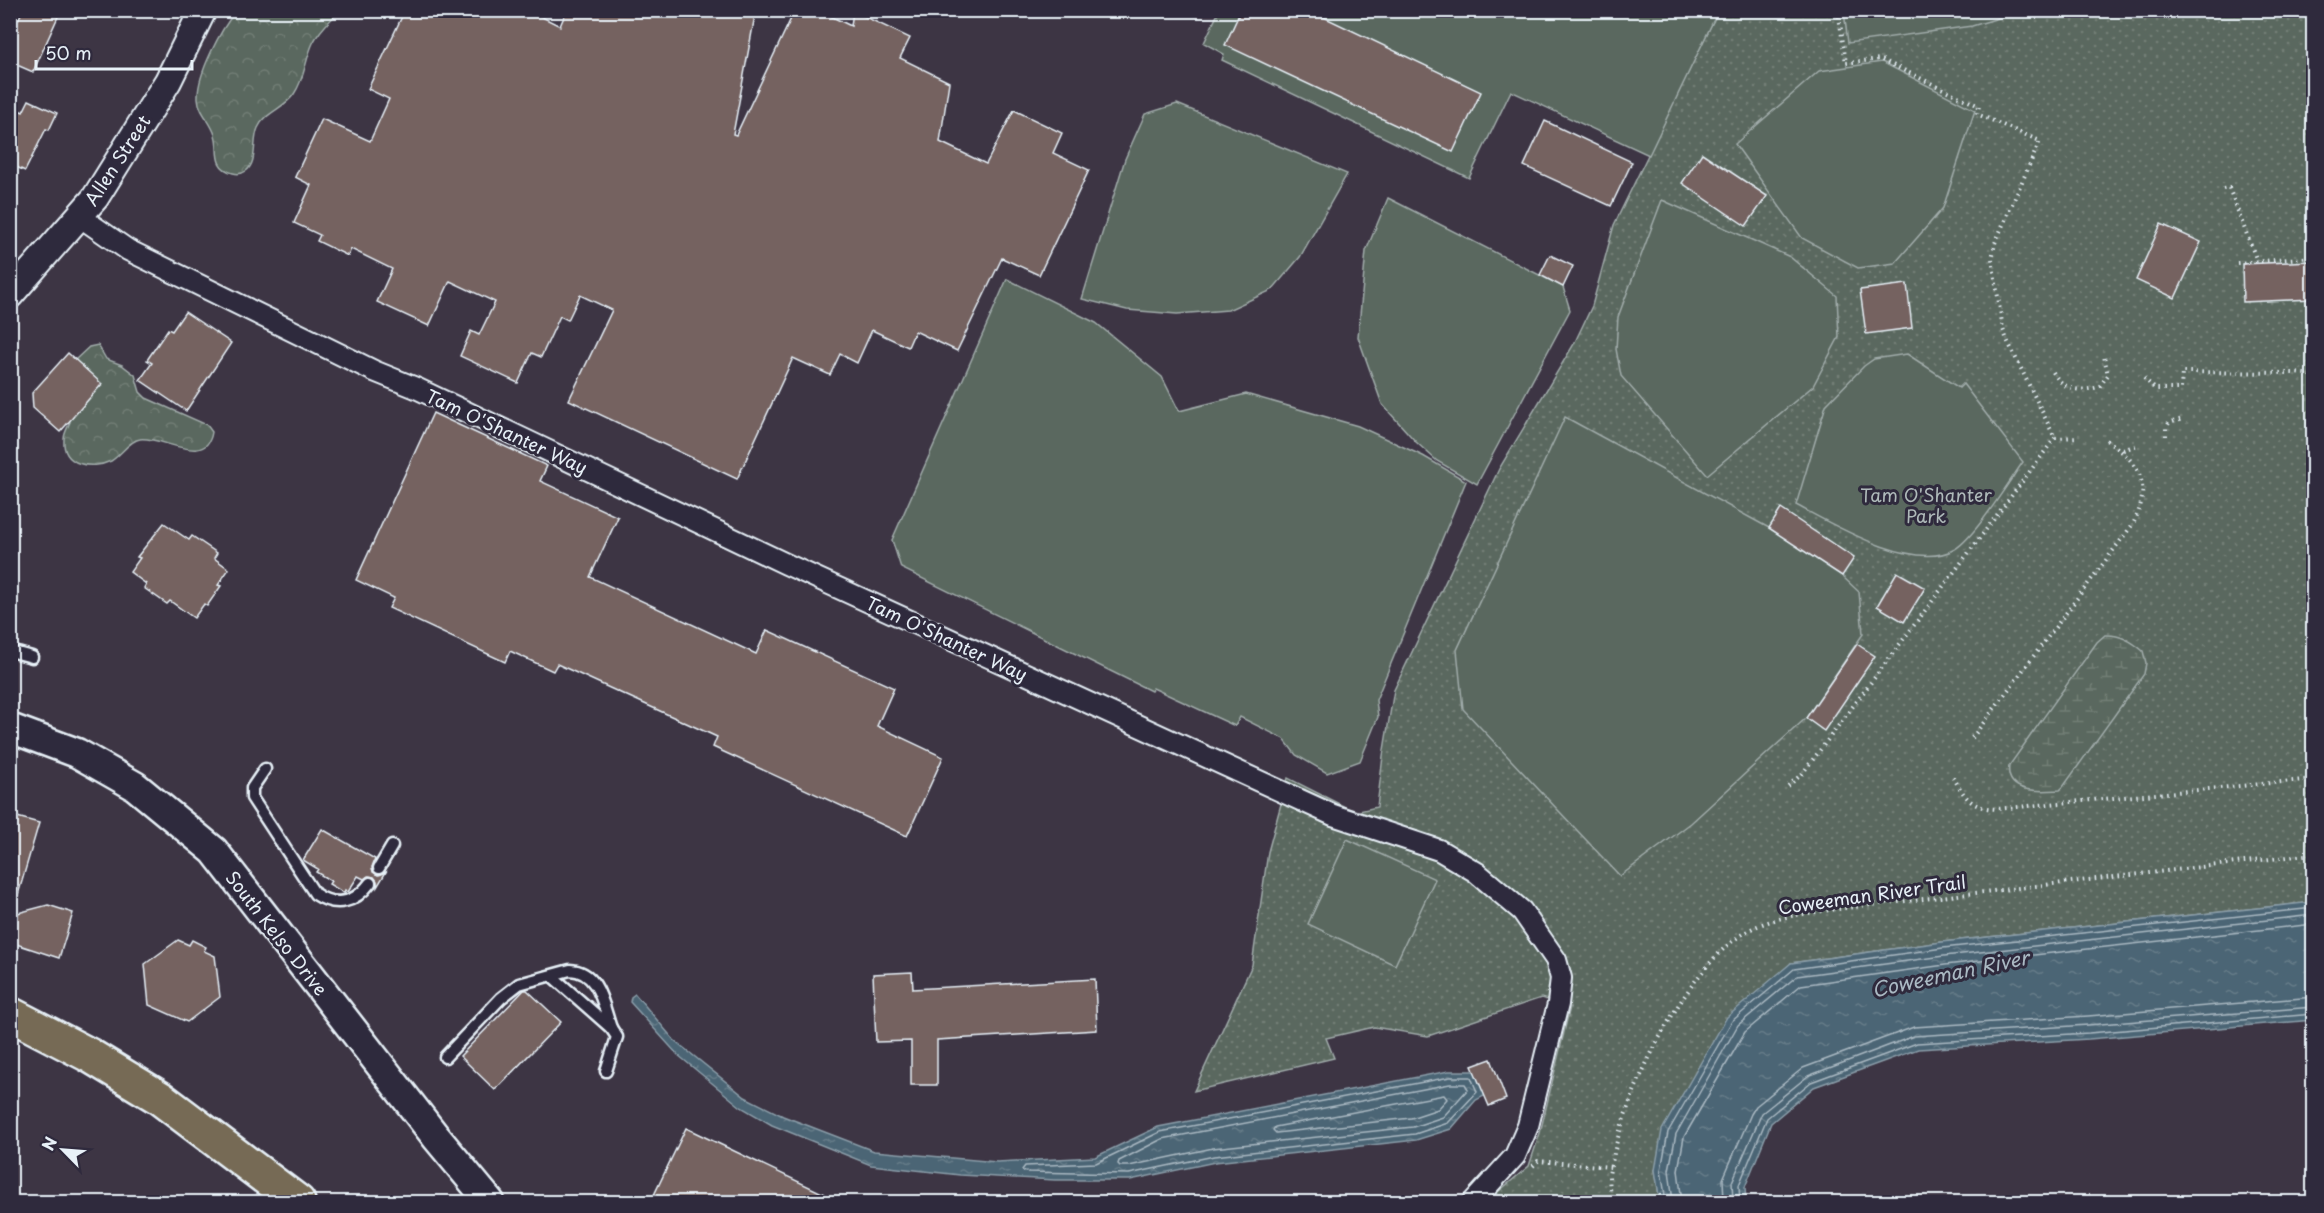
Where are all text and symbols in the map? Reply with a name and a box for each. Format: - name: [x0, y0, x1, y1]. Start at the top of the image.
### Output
- scale bar: [36, 33, 192, 71]
- text: 50 m: [45, 39, 92, 66]
- street label: Allen Street: [77, 109, 157, 211]
- street label: Tam O'Shanter Way: [422, 382, 592, 480]
- park label: Tam O'Shanter Park: [1860, 481, 1992, 529]
- street label: Tam O'Shanter Way: [862, 589, 1032, 687]
- street label: South Kelso Drive: [220, 865, 334, 1001]
- street label: Coweeman River Trail: [1776, 867, 1968, 921]
- water label: Coweeman River: [1869, 941, 2034, 1004]
- north arrow: [33, 1120, 93, 1180]
- text: N: [35, 1132, 62, 1154]

